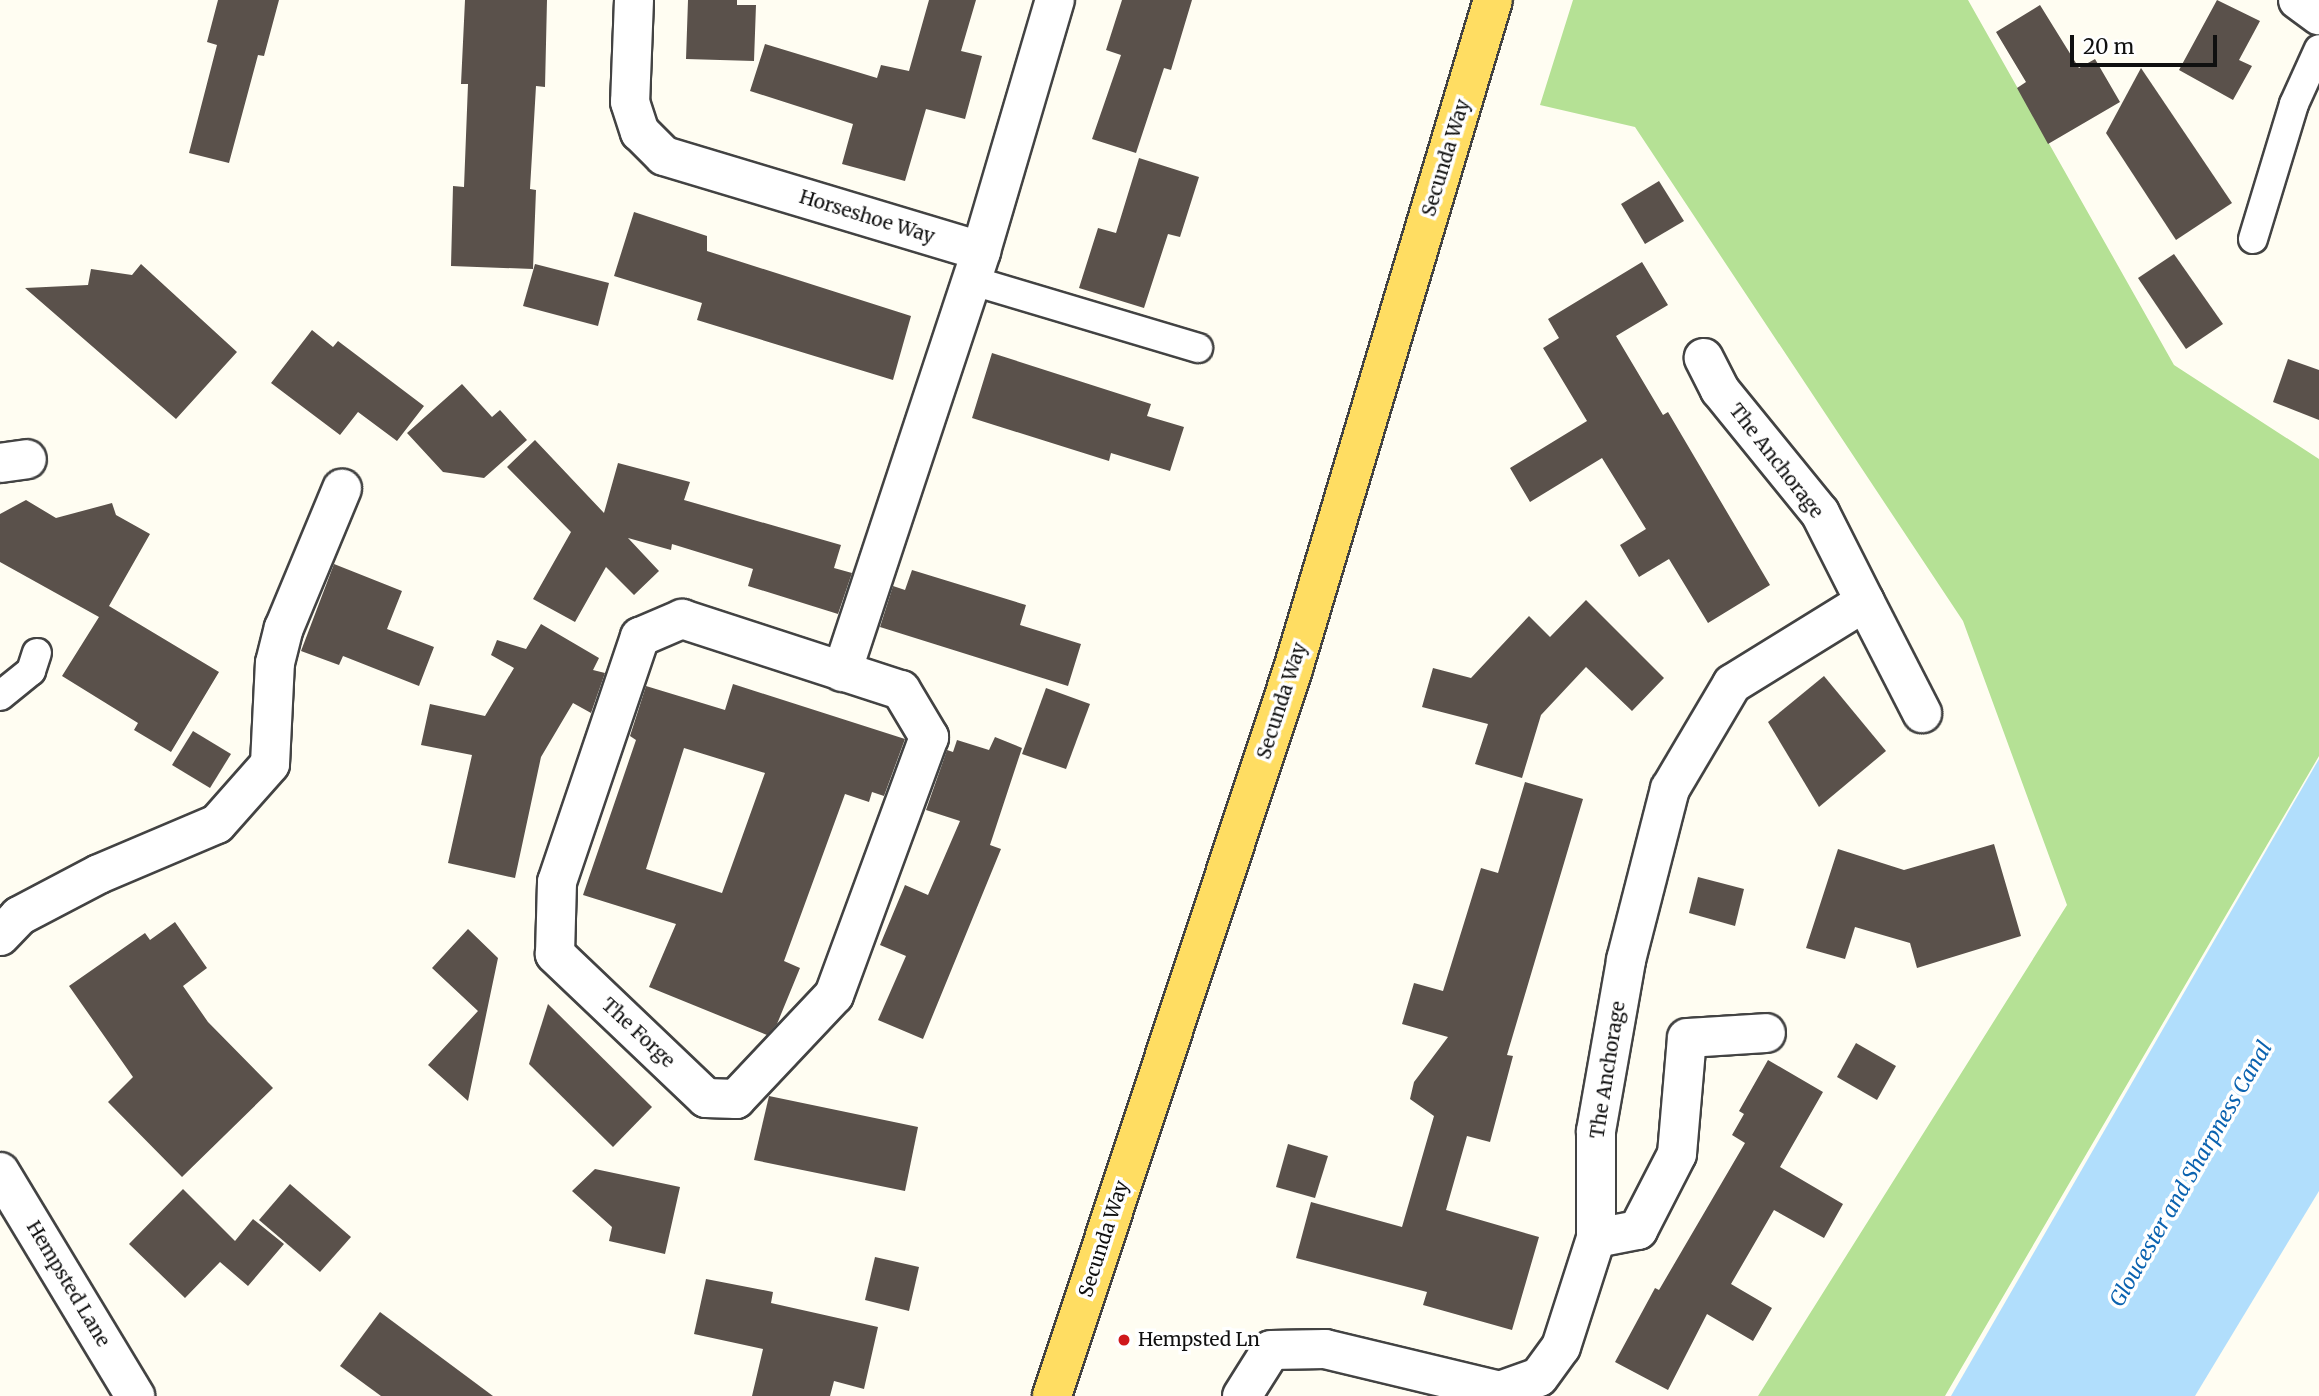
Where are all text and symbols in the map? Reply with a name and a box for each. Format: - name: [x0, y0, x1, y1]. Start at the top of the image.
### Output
- scale bar: [2074, 21, 2221, 65]
- text: 20 m: [2083, 33, 2134, 60]
- street label: Secunda Way: [1417, 97, 1475, 219]
- street label: Horseshoe Way: [797, 186, 937, 248]
- street label: The Anchorage: [1724, 399, 1828, 523]
- street label: Secunda Way: [1252, 640, 1312, 762]
- street label: The Forge: [597, 993, 679, 1073]
- street label: The Anchorage: [1586, 1000, 1630, 1140]
- water label: Gloucester and Sharpness Canal: [2105, 1037, 2277, 1311]
- street label: Secunda Way: [1074, 1178, 1134, 1300]
- street label: Hempsted Lane: [21, 1217, 115, 1351]
- place label: Hempsted Ln: [1138, 1329, 1260, 1351]
- marker: Hempsted Ln: [1116, 1332, 1132, 1348]

